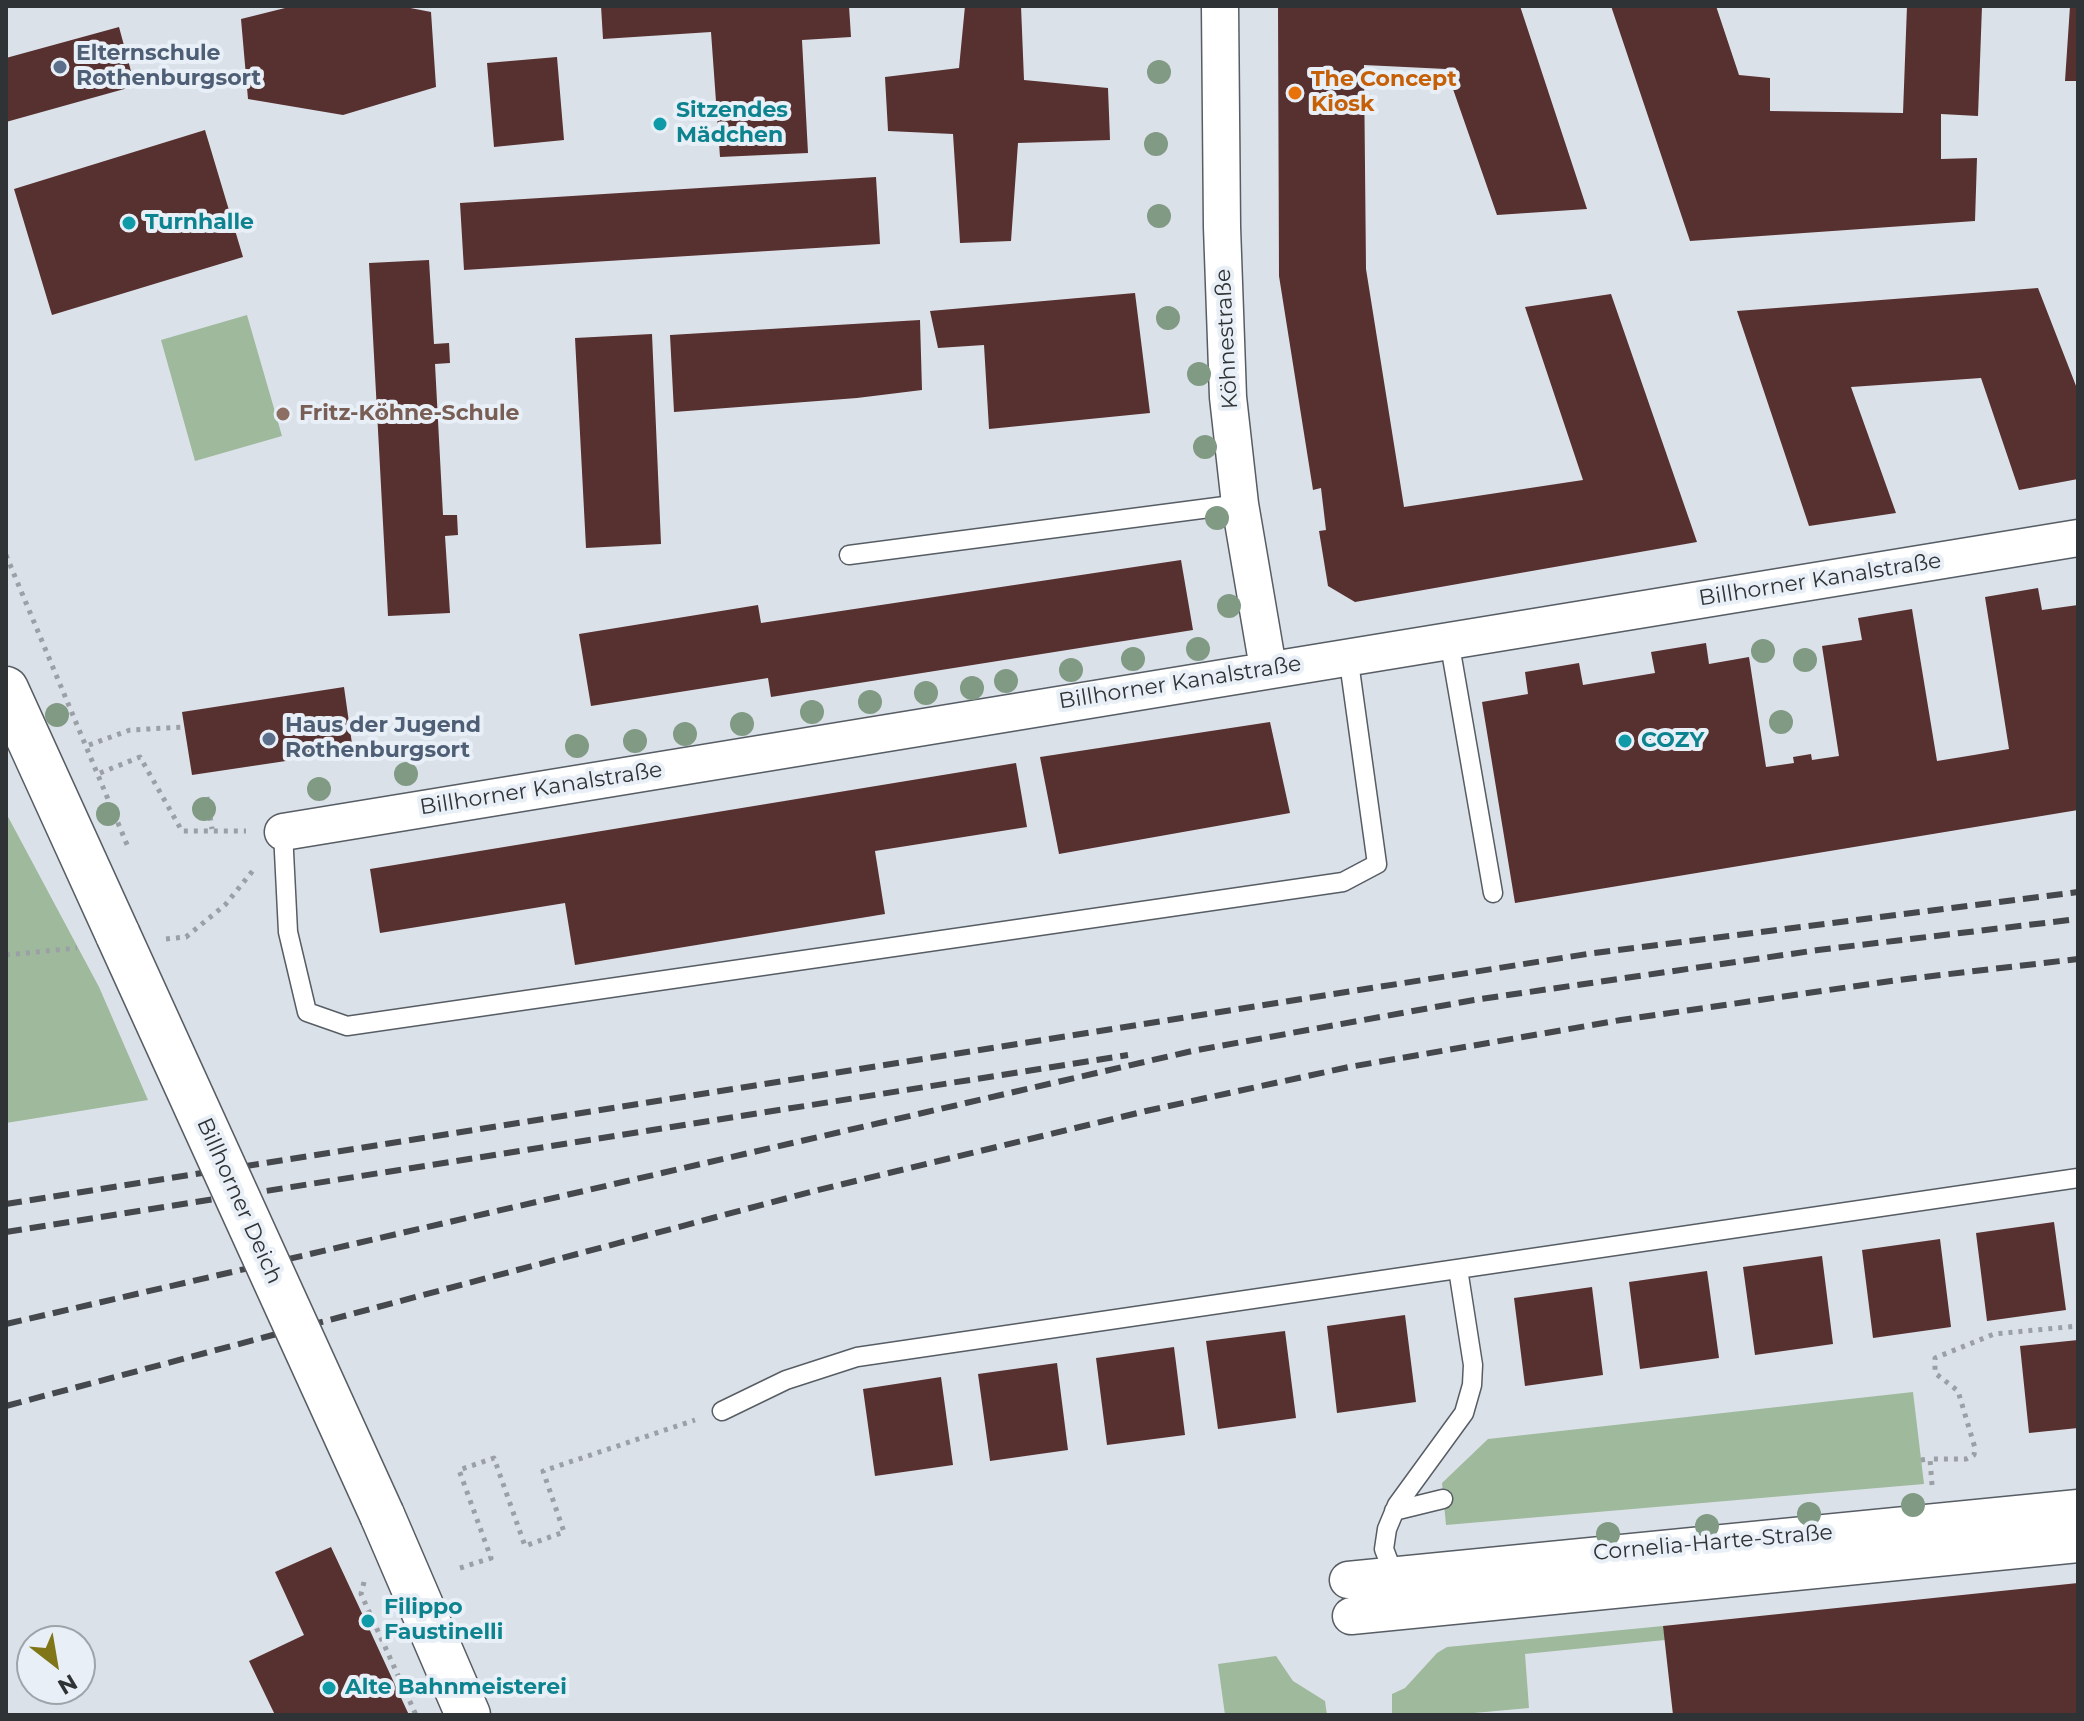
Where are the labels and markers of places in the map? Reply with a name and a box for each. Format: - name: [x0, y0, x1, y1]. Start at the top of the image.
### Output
- place label: Elternschule Rothenburgsort: [76, 41, 261, 92]
- marker: Elternschule Rothenburgsort: [51, 58, 69, 76]
- place label: The Concept Kiosk: [1311, 67, 1457, 118]
- marker: The Concept Kiosk: [1286, 84, 1304, 102]
- place label: Sitzendes Mädchen: [676, 98, 788, 150]
- marker: Sitzendes Mädchen: [651, 115, 669, 133]
- place label: Turnhalle: [145, 210, 254, 236]
- marker: Turnhalle: [120, 214, 138, 232]
- place label: Fritz-Köhne-Schule: [299, 401, 519, 427]
- marker: Fritz-Köhne-Schule: [274, 405, 292, 423]
- place label: Haus der Jugend Rothenburgsort: [285, 713, 481, 764]
- place label: COZY: [1641, 728, 1704, 754]
- marker: Haus der Jugend Rothenburgsort: [260, 730, 278, 748]
- marker: COZY: [1616, 732, 1634, 750]
- place label: Filippo Faustinelli: [384, 1595, 503, 1646]
- marker: Filippo Faustinelli: [359, 1612, 377, 1630]
- place label: Alte Bahnmeisterei: [345, 1675, 567, 1701]
- marker: Alte Bahnmeisterei: [320, 1679, 338, 1697]

